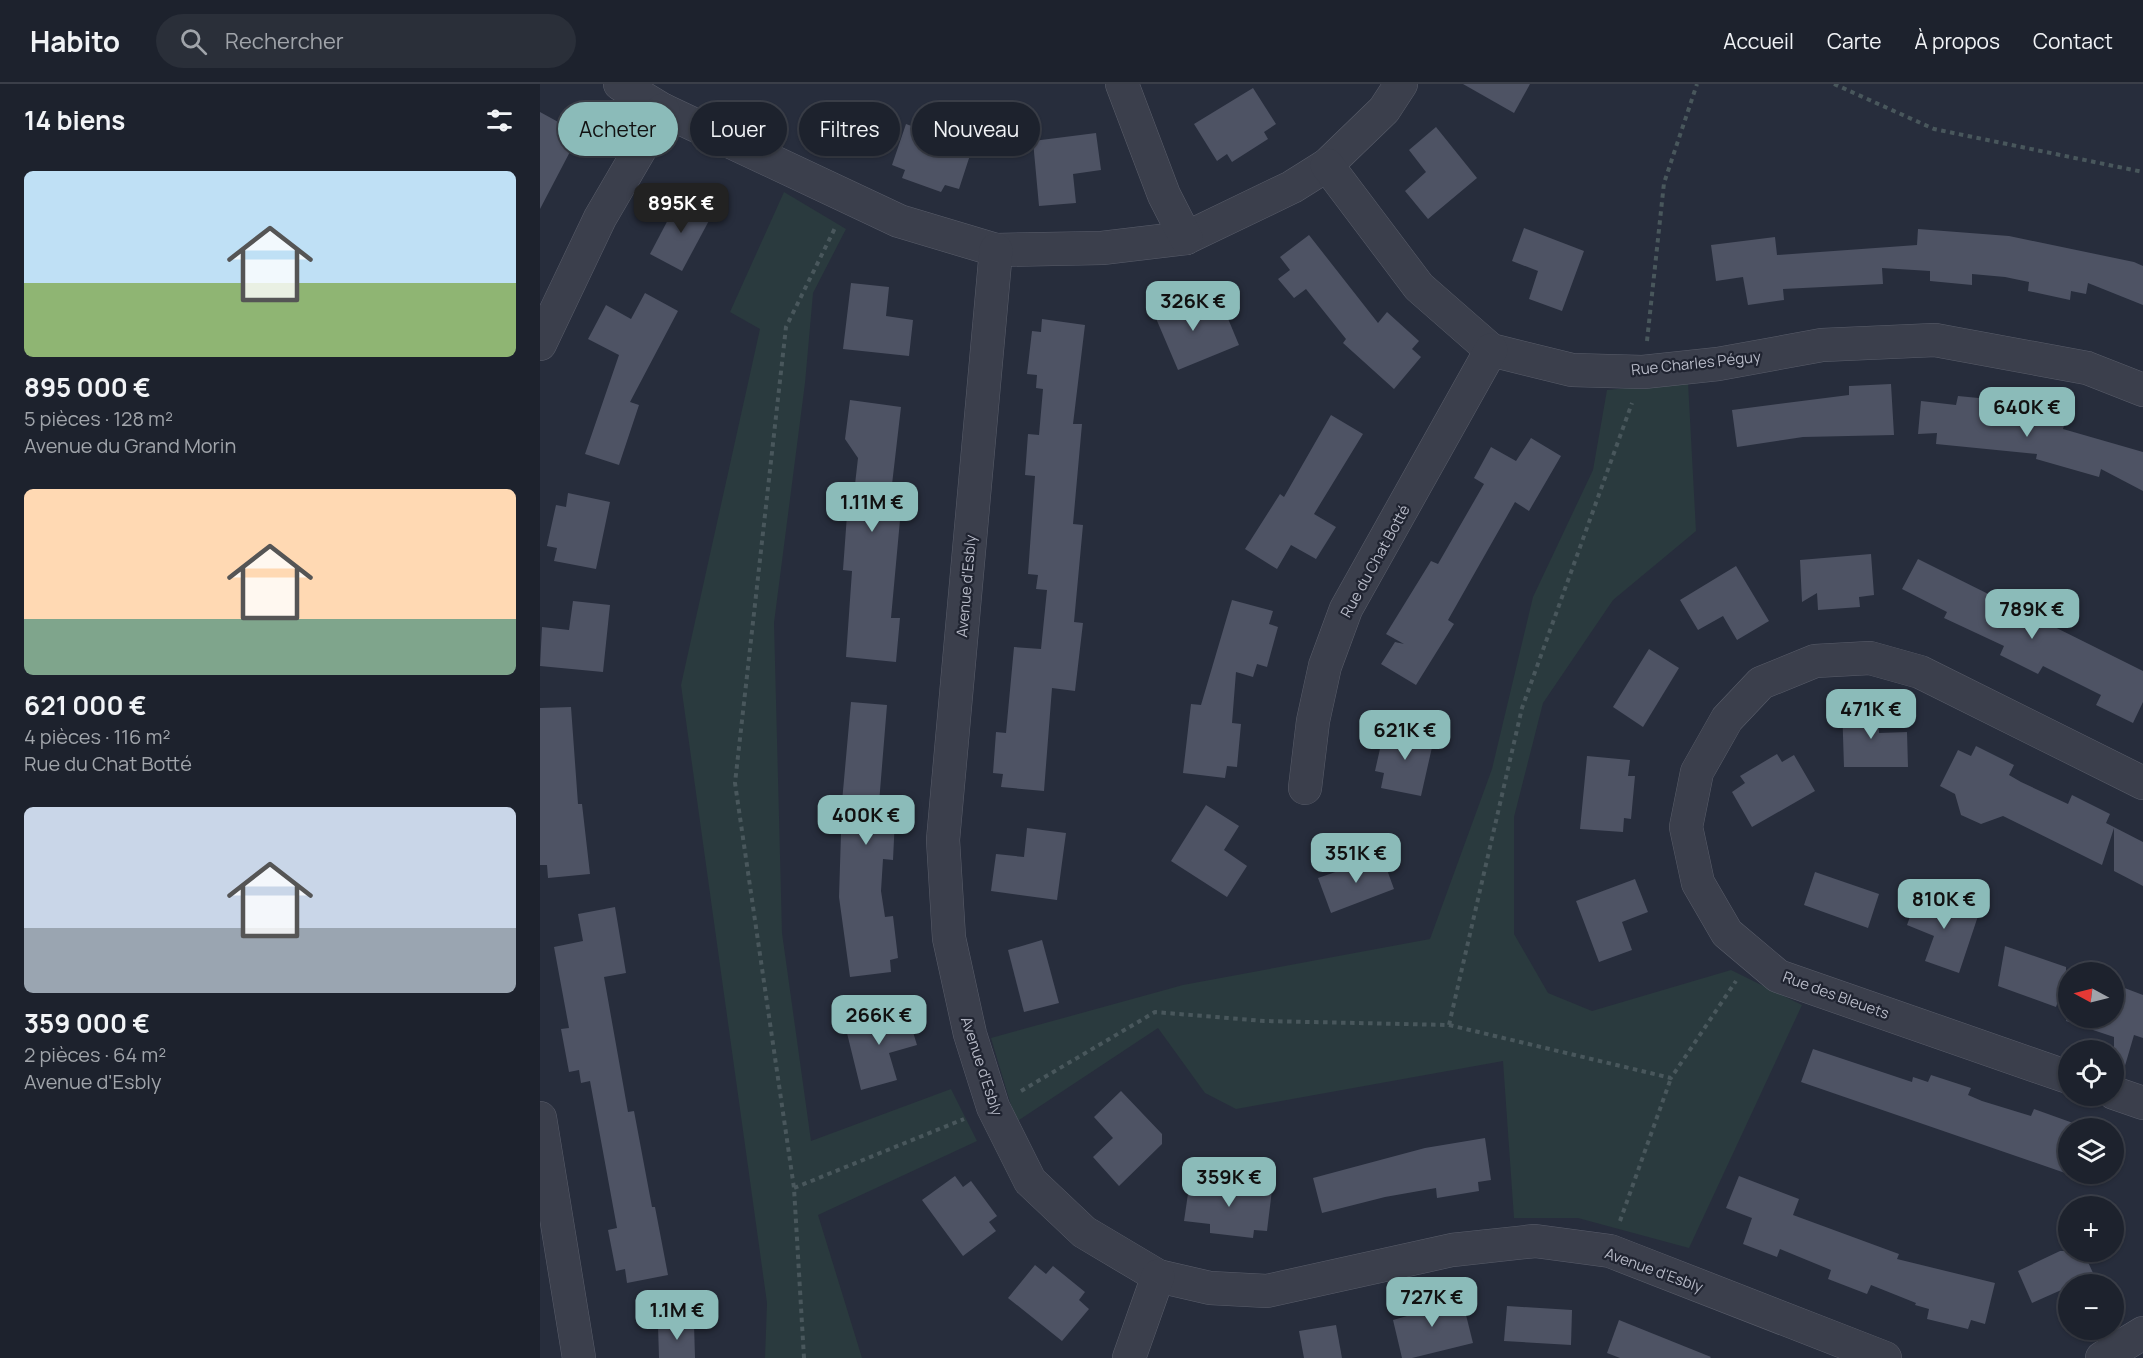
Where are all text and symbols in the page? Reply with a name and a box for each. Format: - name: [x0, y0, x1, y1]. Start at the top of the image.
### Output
- search box: [156, 14, 576, 68]
- text: Habito: [30, 22, 120, 60]
- icon: search: [177, 25, 210, 58]
- text: Rechercher: [225, 26, 344, 56]
- text: Accueil: [1723, 27, 1794, 55]
- text: Carte: [1827, 27, 1881, 55]
- text: À propos: [1914, 27, 2000, 55]
- text: Contact: [2033, 27, 2113, 55]
- text: 14 biens: [24, 102, 125, 138]
- chip: Acheter: [558, 102, 678, 156]
- chip: Louer: [690, 102, 787, 156]
- chip: Filtres: [799, 102, 900, 156]
- chip: Nouveau: [912, 102, 1040, 156]
- icon: filters: [483, 104, 516, 137]
- pin: 895K €: [632, 183, 730, 234]
- text: 895K €: [648, 189, 714, 216]
- icon: home: [216, 210, 324, 318]
- pin: 326K €: [1144, 281, 1242, 332]
- text: 326K €: [1160, 287, 1226, 314]
- street label: Rue Charles Péguy: [1630, 346, 1762, 380]
- text: 895 000 €: [24, 369, 151, 405]
- pin: 640K €: [1978, 387, 2076, 438]
- text: 640K €: [1993, 393, 2061, 420]
- text: 5 pièces · 128 m²: [24, 405, 173, 432]
- text: Avenue du Grand Morin: [24, 432, 236, 459]
- pin: 1.11M €: [817, 482, 927, 533]
- text: 1.11M €: [840, 488, 904, 515]
- street label: Rue du Chat Botté: [1335, 501, 1415, 621]
- icon: home: [216, 528, 324, 636]
- street label: Avenue d'Esbly: [951, 534, 981, 638]
- pin: 789K €: [1983, 589, 2081, 640]
- text: 789K €: [1999, 595, 2065, 622]
- text: 621 000 €: [24, 687, 147, 723]
- pin: 471K €: [1822, 689, 1920, 740]
- text: 471K €: [1840, 695, 1902, 722]
- pin: 621K €: [1356, 710, 1454, 761]
- text: 621K €: [1373, 716, 1437, 743]
- text: 4 pièces · 116 m²: [24, 723, 170, 750]
- text: Rue du Chat Botté: [24, 750, 192, 777]
- pin: 400K €: [817, 795, 915, 846]
- text: 400K €: [832, 801, 900, 828]
- pin: 351K €: [1307, 833, 1405, 884]
- text: 351K €: [1325, 839, 1387, 866]
- icon: home: [216, 846, 324, 954]
- pin: 810K €: [1895, 879, 1993, 930]
- text: 810K €: [1912, 885, 1976, 912]
- north arrow: [2058, 962, 2124, 1028]
- map controls: [2058, 962, 2124, 1340]
- street label: Rue des Bleuets: [1780, 966, 1892, 1024]
- pin: 266K €: [830, 995, 928, 1046]
- text: 266K €: [846, 1001, 912, 1028]
- text: 359 000 €: [24, 1005, 150, 1041]
- street label: Avenue d'Esbly: [956, 1014, 1008, 1118]
- button: locate: [2058, 1040, 2124, 1106]
- text: 2 pièces · 64 m²: [24, 1041, 166, 1068]
- text: Avenue d'Esbly: [24, 1068, 162, 1095]
- button: layers: [2058, 1118, 2124, 1184]
- pin: 359K €: [1180, 1157, 1278, 1208]
- text: 359K €: [1196, 1163, 1262, 1190]
- button: +: [2058, 1196, 2124, 1262]
- street label: Avenue d'Esbly: [1602, 1242, 1706, 1298]
- button: −: [2058, 1274, 2124, 1340]
- pin: 727K €: [1383, 1277, 1481, 1328]
- text: 727K €: [1400, 1283, 1464, 1310]
- pin: 1.1M €: [628, 1290, 726, 1341]
- text: 1.1M €: [649, 1296, 705, 1323]

